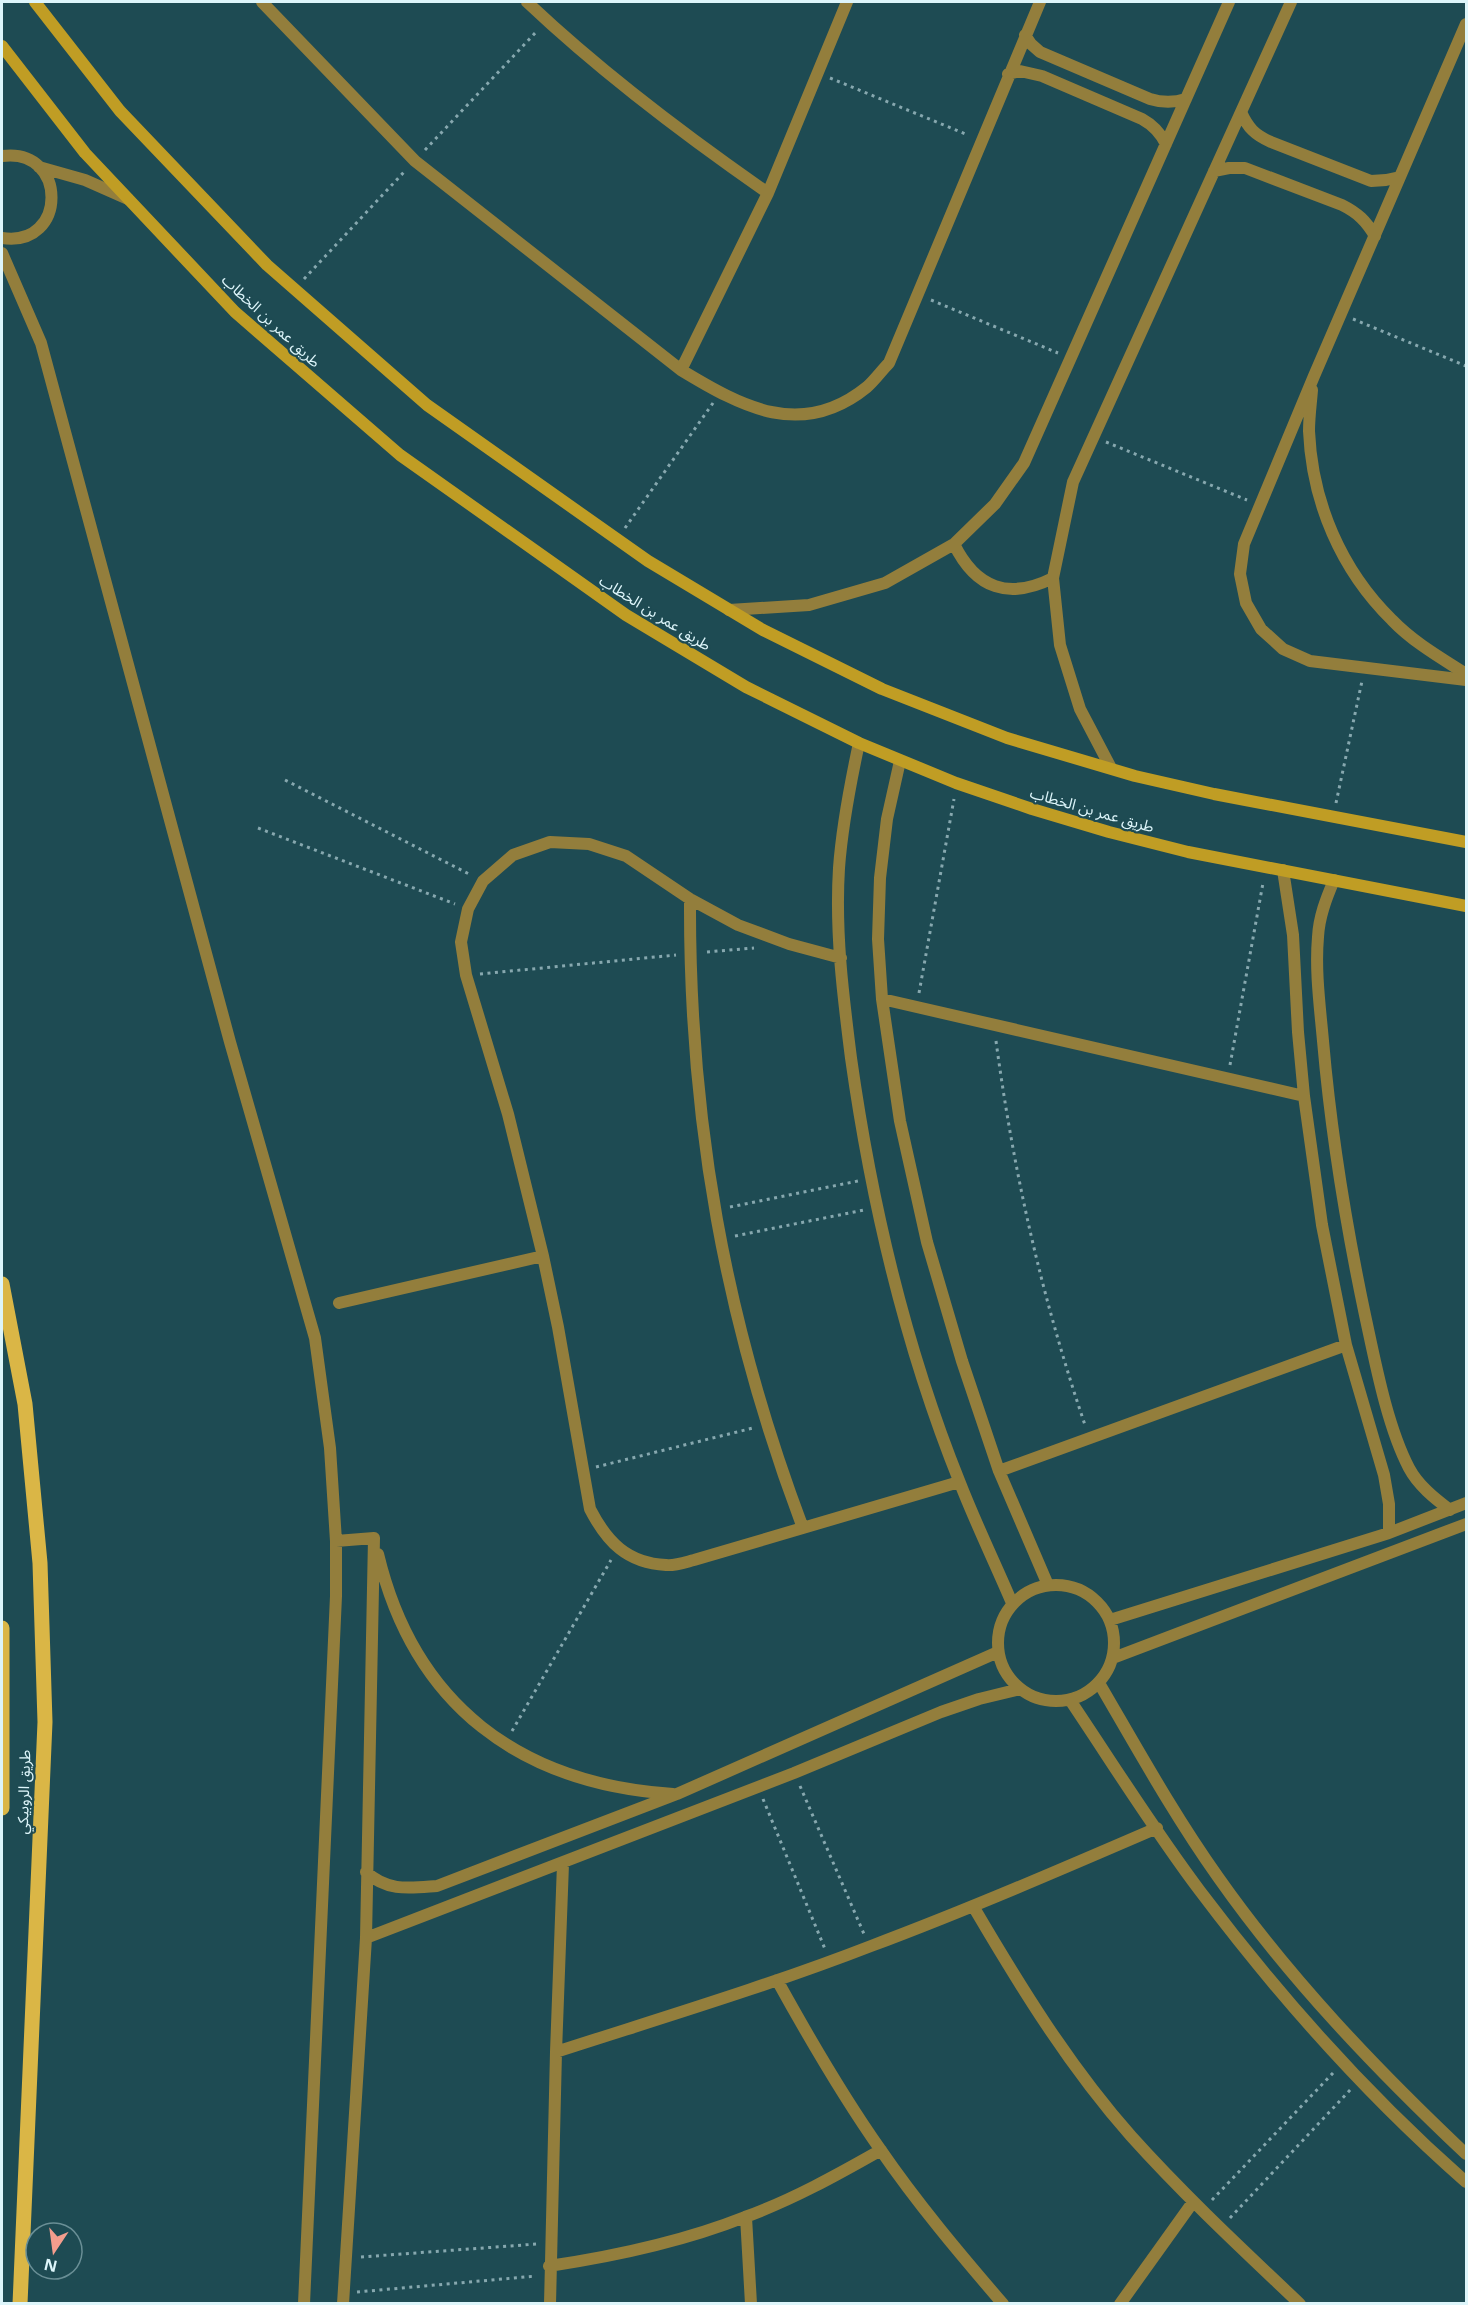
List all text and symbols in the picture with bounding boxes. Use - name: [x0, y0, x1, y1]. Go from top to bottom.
- street label: طريق عمر بن الخطاب: [213, 266, 329, 376]
- street label: طريق عمر بن الخطاب: [592, 566, 718, 660]
- street label: طريق عمر بن الخطاب: [1026, 777, 1158, 843]
- street label: طريق الروبيكي: [7, 1749, 41, 1835]
- north arrow: [24, 2221, 84, 2281]
- text: N: [41, 2247, 61, 2283]

